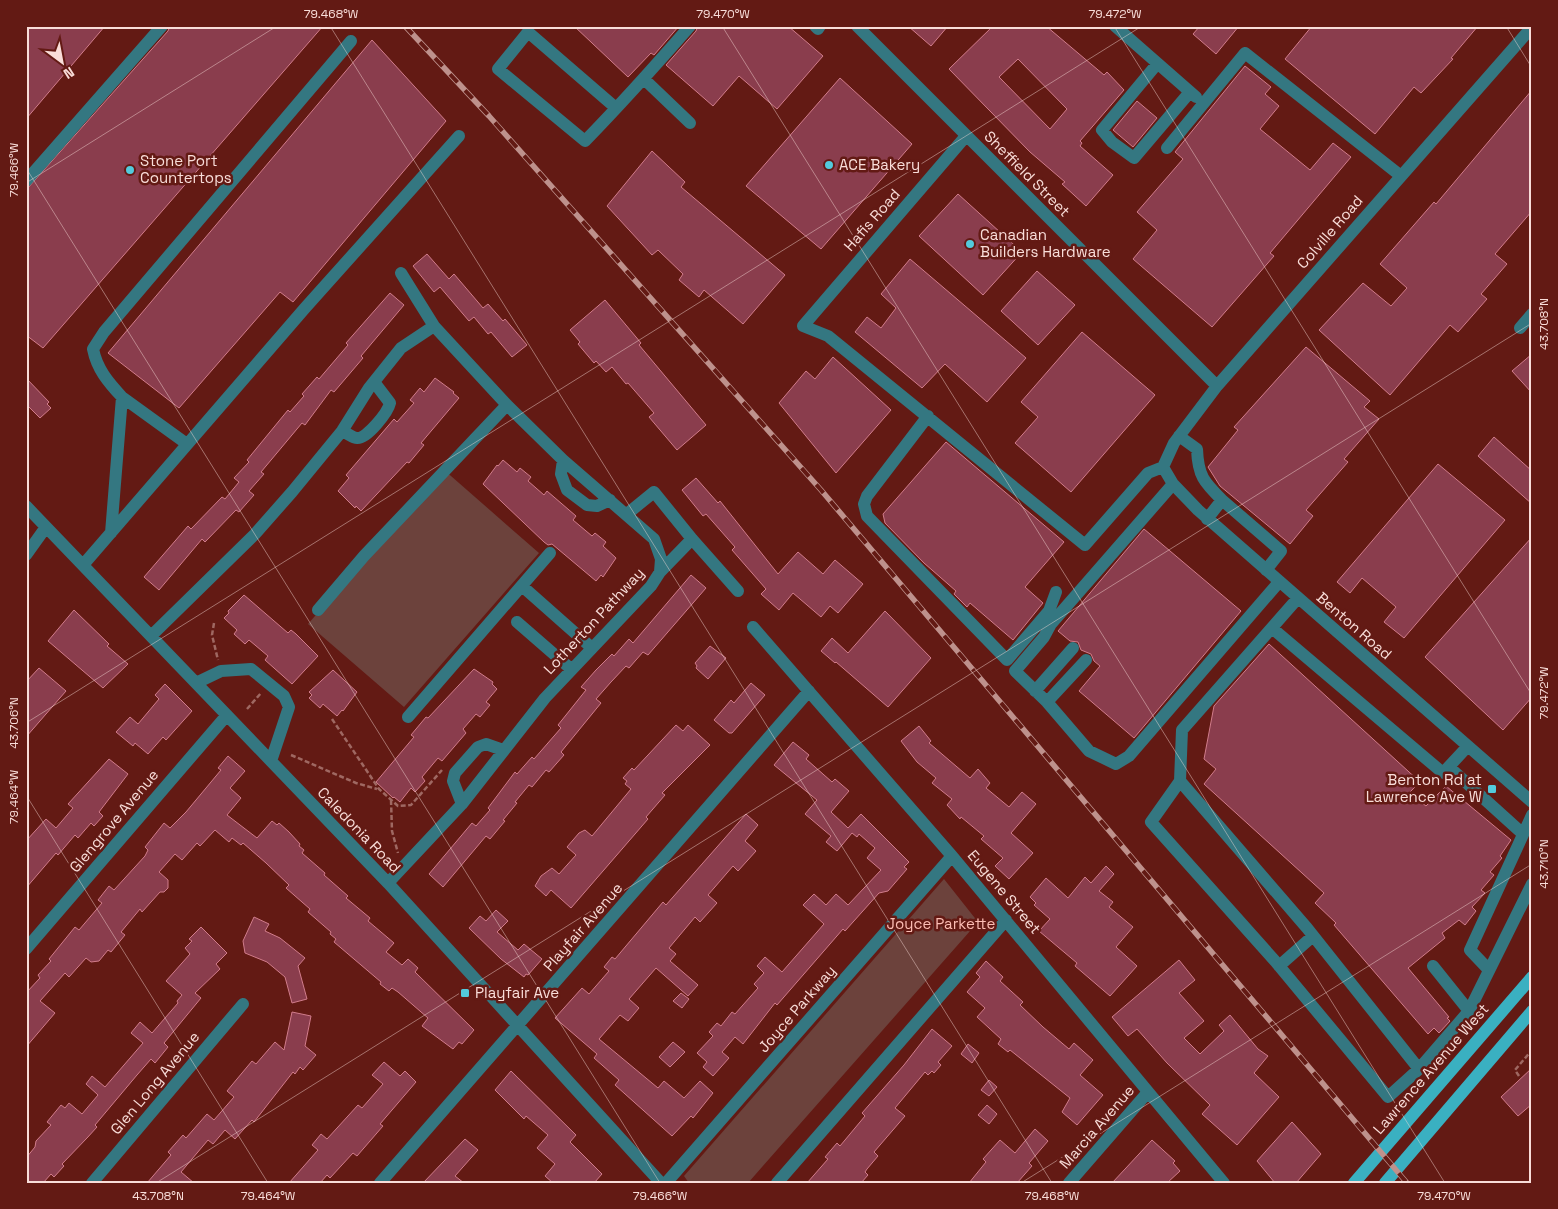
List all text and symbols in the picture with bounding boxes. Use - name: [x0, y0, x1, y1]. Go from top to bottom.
- text: 79.468°W: [304, 6, 359, 22]
- text: 79.470°W: [696, 6, 750, 22]
- text: 79.472°W: [1088, 6, 1142, 22]
- north arrow: [38, 38, 88, 88]
- text: N: [60, 63, 78, 83]
- street label: Sheffield Street: [980, 127, 1074, 221]
- text: 79.466°W: [6, 142, 22, 197]
- place label: Stone Port Countertops: [140, 151, 232, 187]
- place label: ACE Bakery: [839, 155, 920, 174]
- marker: ACE Bakery: [823, 159, 835, 171]
- marker: Stone Port Countertops: [124, 164, 136, 176]
- street label: Hafis Road: [839, 185, 904, 255]
- street label: Colville Road: [1293, 191, 1367, 272]
- place label: Canadian Builders Hardware: [980, 225, 1111, 261]
- marker: Canadian Builders Hardware: [964, 238, 976, 250]
- text: 43.708°N: [1536, 298, 1552, 350]
- street label: Lotherton Pathway: [539, 563, 648, 678]
- street label: Benton Road: [1313, 588, 1396, 663]
- text: 79.472°W: [1536, 666, 1552, 720]
- text: 43.706°N: [6, 697, 22, 749]
- street label: Glengrove Avenue: [65, 765, 162, 876]
- text: 79.464°W: [6, 769, 22, 824]
- place label: Benton Rd at Lawrence Ave W: [1366, 770, 1482, 806]
- street label: Caledonia Road: [314, 783, 405, 877]
- marker: Benton Rd at Lawrence Ave W: [1486, 783, 1498, 795]
- text: 43.710°N: [1536, 839, 1552, 889]
- street label: Eugene Street: [964, 846, 1045, 938]
- street label: Playfair Avenue: [539, 878, 626, 975]
- park label: Joyce Parkette: [887, 914, 996, 933]
- street label: Joyce Parkway: [754, 961, 840, 1056]
- place label: Playfair Ave: [475, 983, 559, 1002]
- marker: Playfair Ave: [459, 987, 471, 999]
- street label: Lawrence Avenue West: [1369, 999, 1493, 1138]
- street label: Glen Long Avenue: [106, 1027, 203, 1138]
- street label: Marcia Avenue: [1055, 1081, 1138, 1172]
- text: 43.708°N: [132, 1188, 184, 1204]
- text: 79.464°W: [241, 1188, 296, 1204]
- text: 79.466°W: [633, 1188, 688, 1204]
- text: 79.468°W: [1025, 1188, 1080, 1204]
- text: 79.470°W: [1417, 1188, 1471, 1204]

